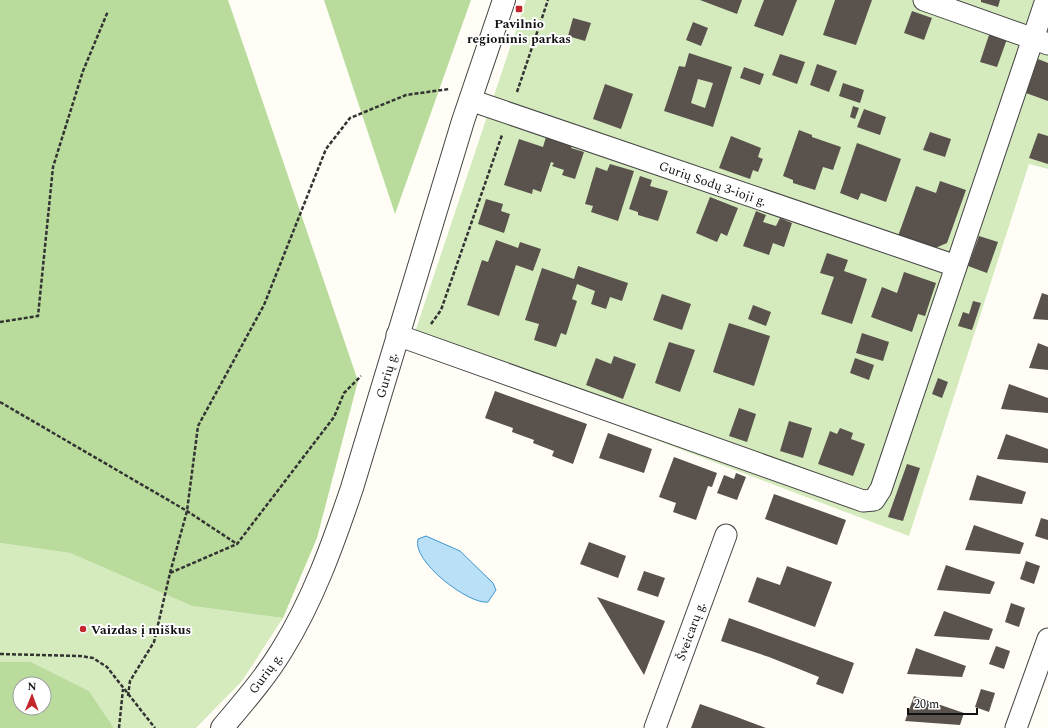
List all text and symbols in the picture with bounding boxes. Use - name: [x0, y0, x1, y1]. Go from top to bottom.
- marker: Pavilnio regioninis parkas: [514, 4, 524, 14]
- place label: Pavilnio regioninis parkas: [467, 14, 571, 49]
- street label: Gurių Sodų 3-ioji g.: [656, 156, 769, 212]
- street label: Gurių g.: [371, 350, 403, 401]
- street label: Šveicarų g.: [671, 599, 711, 664]
- place label: Vaizdas į miškus: [91, 620, 191, 640]
- marker: Vaizdas į miškus: [78, 624, 88, 634]
- street label: Gurių g.: [244, 649, 288, 698]
- north arrow: [12, 676, 52, 716]
- text: N: [28, 678, 37, 695]
- scale bar: [908, 690, 977, 716]
- text: 20 m: [914, 695, 939, 714]

